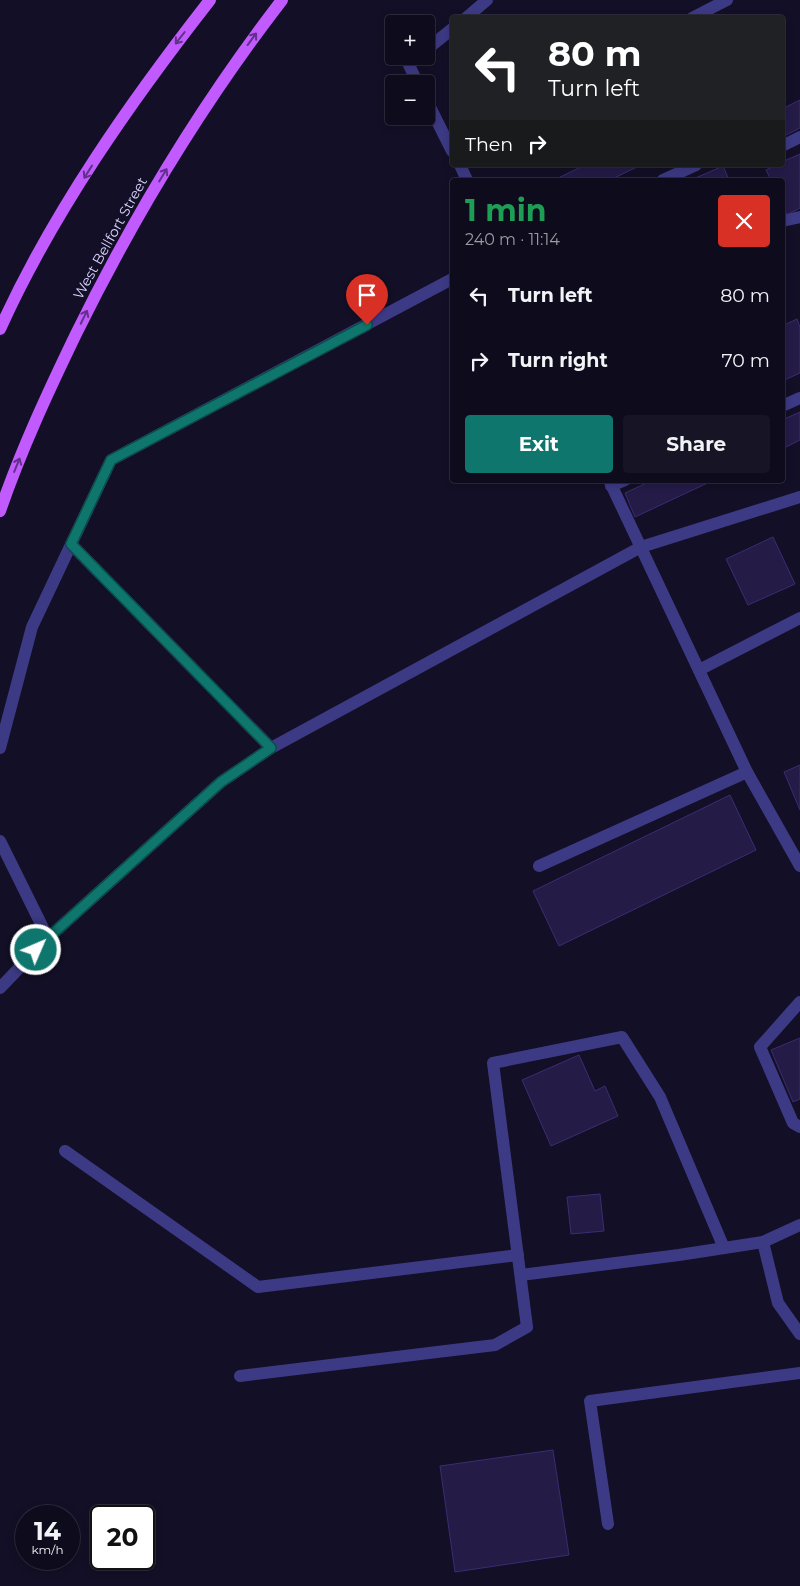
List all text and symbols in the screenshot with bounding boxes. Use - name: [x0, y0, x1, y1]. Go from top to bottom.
- map controls: [385, 15, 435, 125]
- button: +: [385, 15, 435, 65]
- one-way arrow: [174, 31, 185, 44]
- text: 80 m: [548, 32, 642, 75]
- one-way arrow: [247, 33, 258, 47]
- icon: left: [465, 35, 530, 100]
- button: −: [385, 75, 435, 125]
- text: Turn left: [548, 75, 640, 102]
- icon: right: [523, 130, 551, 158]
- text: Then: [465, 133, 513, 156]
- one-way arrow: [82, 165, 93, 179]
- one-way arrow: [158, 168, 168, 182]
- street label: West Bellfort Street: [69, 174, 151, 302]
- text: 1 min: [465, 192, 546, 229]
- button: close: [718, 195, 770, 247]
- text: 240 m · 11:14: [465, 230, 560, 249]
- pin: [346, 274, 388, 325]
- icon: arrive: [353, 281, 381, 309]
- icon: left: [465, 282, 493, 310]
- text: Turn left: [508, 284, 593, 307]
- text: 80 m: [720, 284, 770, 307]
- one-way arrow: [80, 310, 90, 325]
- icon: right: [465, 347, 493, 375]
- text: Turn right: [508, 349, 608, 372]
- text: 70 m: [721, 349, 770, 372]
- button: Exit: [465, 415, 613, 473]
- button: Share: [623, 415, 770, 473]
- one-way arrow: [13, 458, 23, 473]
- position arrow: [9, 923, 61, 975]
- speed limit sign: 20: [90, 1505, 155, 1570]
- text: 14: [34, 1516, 61, 1546]
- text: km/h: [31, 1542, 64, 1557]

